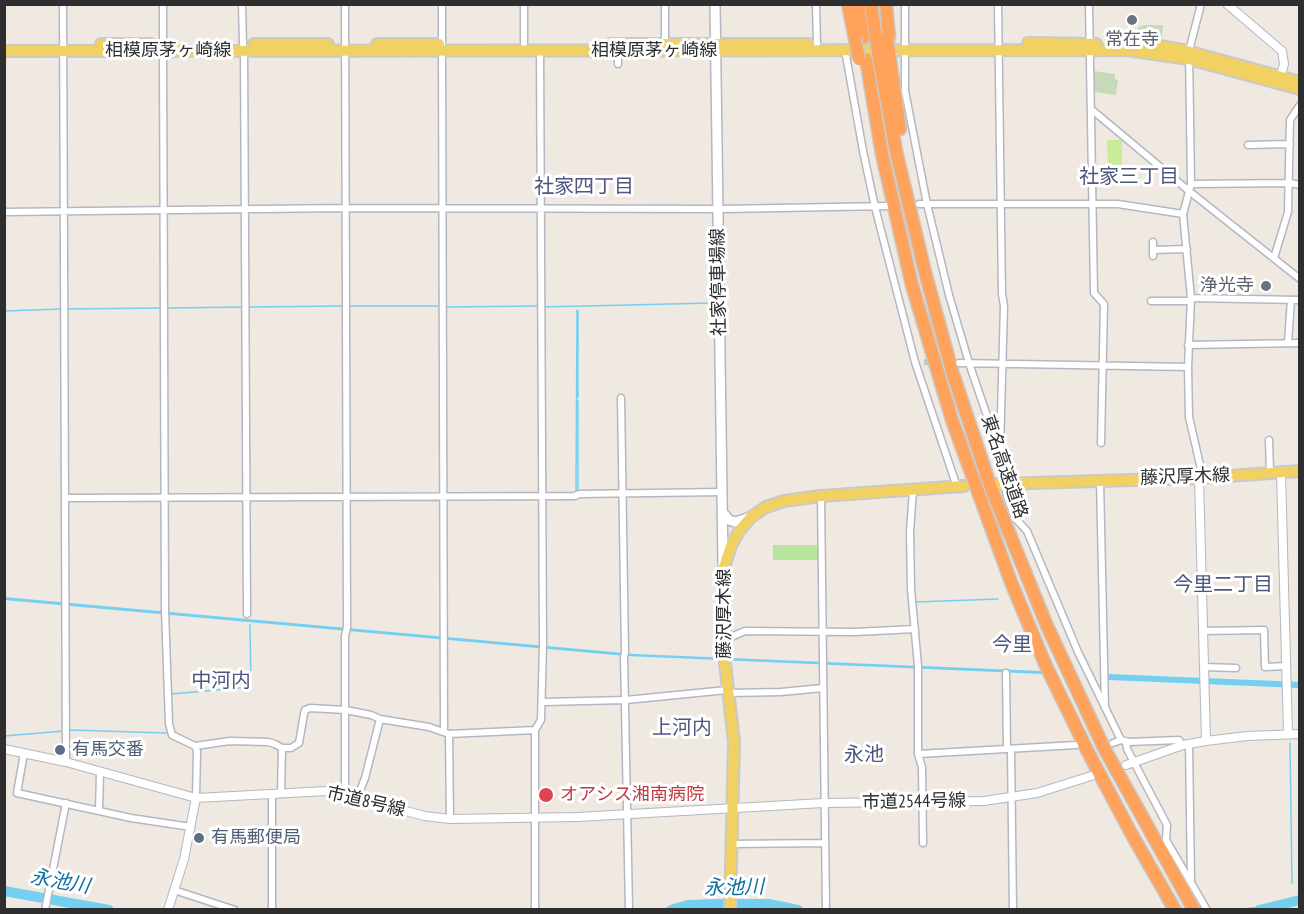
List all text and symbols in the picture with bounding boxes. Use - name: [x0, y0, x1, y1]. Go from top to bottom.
- marker: 常在寺: [1125, 13, 1139, 27]
- place label: 常在寺: [1105, 29, 1159, 51]
- street label: 相模原茅ヶ崎線: [105, 40, 231, 62]
- street label: 相模原茅ヶ崎線: [591, 40, 717, 62]
- district label: 社家三丁目: [1079, 165, 1179, 189]
- district label: 社家四丁目: [534, 175, 634, 199]
- street label: 社家停車場線: [707, 228, 731, 336]
- place label: 浄光寺: [1200, 275, 1254, 297]
- marker: 浄光寺: [1259, 279, 1273, 293]
- street label: 東名高速道路: [976, 412, 1032, 522]
- street label: 藤沢厚木線: [1140, 465, 1230, 489]
- street label: 藤沢厚木線: [714, 569, 736, 659]
- district label: 今里二丁目: [1173, 573, 1273, 597]
- district label: 今里: [992, 633, 1032, 657]
- district label: 中河内: [191, 669, 251, 693]
- district label: 上河内: [652, 716, 712, 740]
- place label: 有馬交番: [72, 739, 144, 761]
- marker: 有馬交番: [53, 743, 67, 757]
- district label: 永池: [844, 743, 884, 767]
- street label: 市道8号線: [325, 782, 407, 822]
- place label: オアシス湘南病院: [560, 784, 704, 806]
- marker: オアシス湘南病院: [537, 786, 555, 804]
- street label: 市道2544号線: [862, 790, 966, 814]
- place label: 有馬郵便局: [211, 827, 301, 849]
- marker: 有馬郵便局: [192, 831, 206, 845]
- water label: 永池川: [28, 865, 92, 899]
- water label: 永池川: [704, 875, 764, 901]

